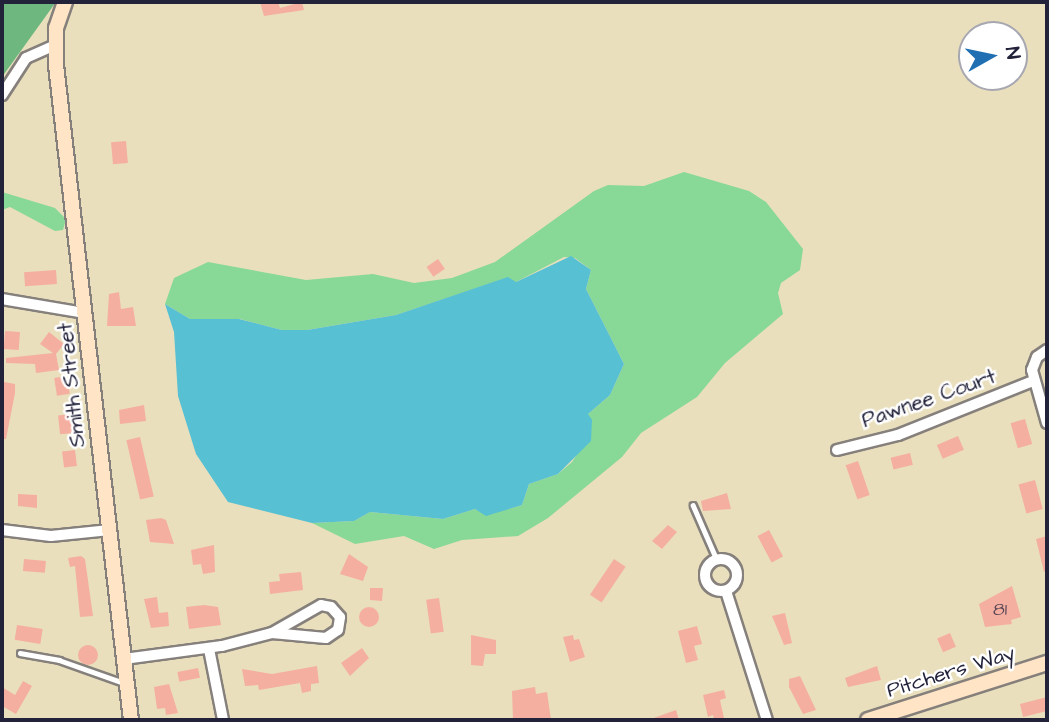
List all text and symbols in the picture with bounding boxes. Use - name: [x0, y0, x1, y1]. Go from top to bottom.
- north arrow: [958, 21, 1028, 91]
- text: N: [998, 45, 1027, 61]
- street label: Smith Street: [53, 321, 91, 449]
- street label: Pawnee Court: [859, 364, 999, 434]
- house number: 81: [993, 599, 1007, 621]
- street label: Pitchers Way: [884, 641, 1018, 703]

